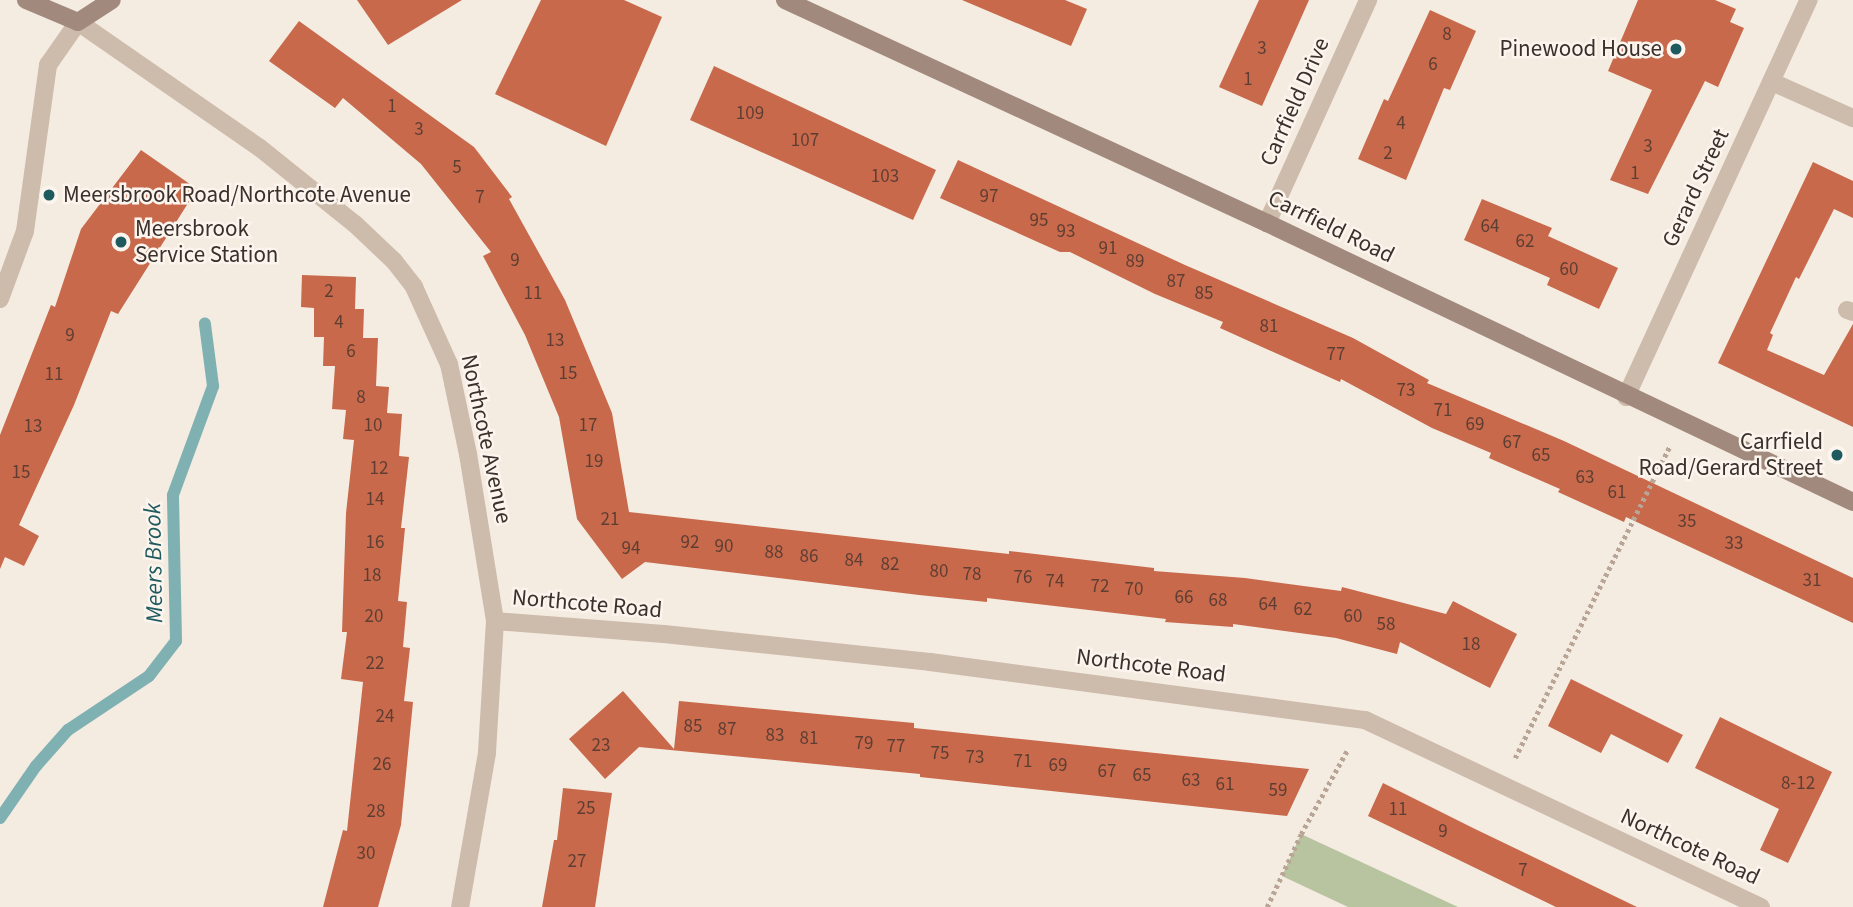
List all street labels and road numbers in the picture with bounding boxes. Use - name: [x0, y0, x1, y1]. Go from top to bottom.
- street label: Carrfield Drive: [1254, 34, 1336, 170]
- street label: Gerard Street: [1657, 124, 1735, 252]
- street label: Carrfield Road: [1263, 185, 1399, 269]
- street label: Northcote Avenue: [455, 352, 517, 526]
- street label: Northcote Road: [511, 584, 663, 624]
- street label: Northcote Road: [1075, 643, 1227, 689]
- street label: Northcote Road: [1616, 803, 1764, 891]

